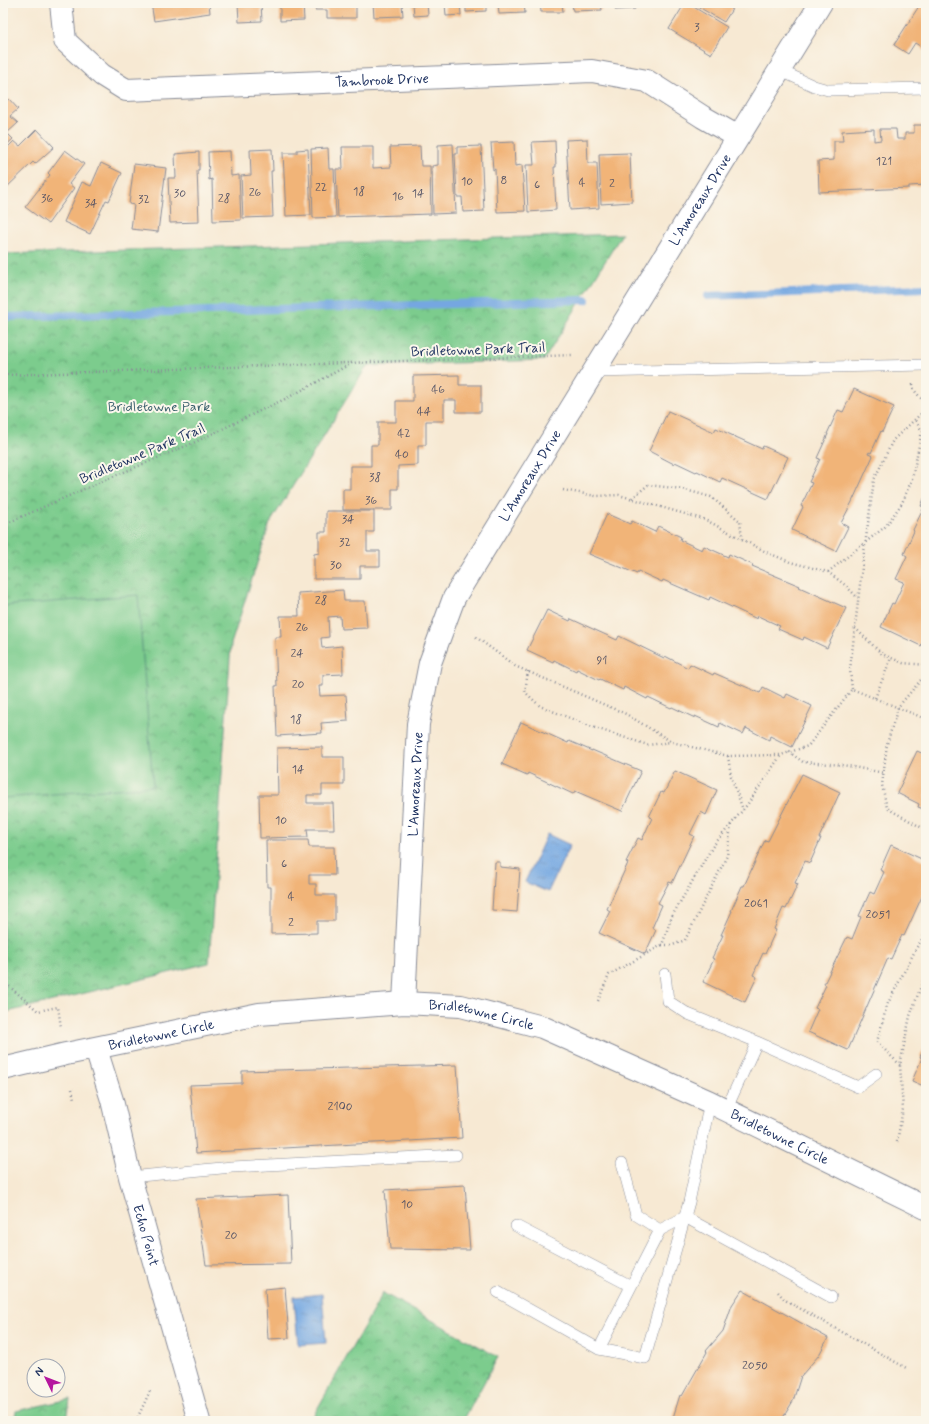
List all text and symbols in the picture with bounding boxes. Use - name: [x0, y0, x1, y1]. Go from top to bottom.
- house number: 3: [694, 20, 700, 36]
- street label: Tambrook Drive: [335, 70, 429, 91]
- street label: L'Amoreaux Drive: [665, 151, 736, 249]
- house number: 121: [876, 154, 892, 170]
- house number: 8: [501, 173, 507, 189]
- house number: 10: [461, 174, 473, 190]
- house number: 4: [579, 175, 586, 191]
- house number: 2: [609, 176, 615, 192]
- house number: 6: [534, 177, 540, 193]
- house number: 22: [315, 180, 327, 196]
- house number: 18: [353, 184, 365, 200]
- house number: 26: [249, 185, 262, 201]
- house number: 30: [174, 186, 186, 202]
- house number: 14: [412, 186, 424, 202]
- house number: 16: [392, 189, 404, 205]
- house number: 36: [41, 191, 53, 207]
- house number: 28: [218, 191, 230, 207]
- house number: 32: [138, 192, 150, 208]
- house number: 34: [85, 196, 97, 212]
- street label: Bridletowne Park Trail: [411, 339, 546, 361]
- house number: 46: [431, 382, 445, 398]
- park label: Bridletowne Park: [108, 398, 210, 416]
- house number: 44: [417, 404, 431, 420]
- street label: Bridletowne Park Trail: [77, 419, 208, 488]
- house number: 42: [397, 426, 411, 442]
- street label: L'Amoreaux Drive: [495, 426, 566, 525]
- house number: 40: [395, 447, 409, 463]
- house number: 38: [369, 470, 381, 486]
- house number: 36: [365, 493, 377, 509]
- house number: 34: [342, 512, 354, 528]
- house number: 32: [339, 535, 351, 551]
- house number: 30: [330, 558, 342, 574]
- house number: 28: [315, 593, 327, 609]
- house number: 26: [296, 620, 309, 636]
- house number: 24: [290, 646, 304, 662]
- house number: 91: [596, 653, 608, 669]
- house number: 20: [292, 677, 305, 693]
- house number: 18: [290, 712, 302, 728]
- street label: L'Amoreaux Drive: [404, 732, 428, 837]
- house number: 14: [292, 762, 304, 778]
- house number: 10: [275, 813, 287, 829]
- house number: 6: [281, 856, 287, 872]
- house number: 4: [288, 889, 295, 905]
- house number: 2061: [744, 896, 768, 912]
- house number: 2051: [866, 907, 890, 923]
- house number: 2: [288, 915, 294, 931]
- street label: Bridletowne Circle: [428, 996, 537, 1035]
- street label: Bridletowne Circle: [107, 1015, 216, 1055]
- house number: 2100: [328, 1099, 353, 1115]
- street label: Bridletowne Circle: [727, 1105, 832, 1169]
- house number: 10: [401, 1197, 413, 1213]
- street label: Echo Point: [128, 1203, 163, 1269]
- house number: 20: [225, 1228, 238, 1244]
- north arrow: [26, 1358, 66, 1398]
- house number: 2050: [742, 1358, 768, 1374]
- text: N: [32, 1364, 47, 1379]

